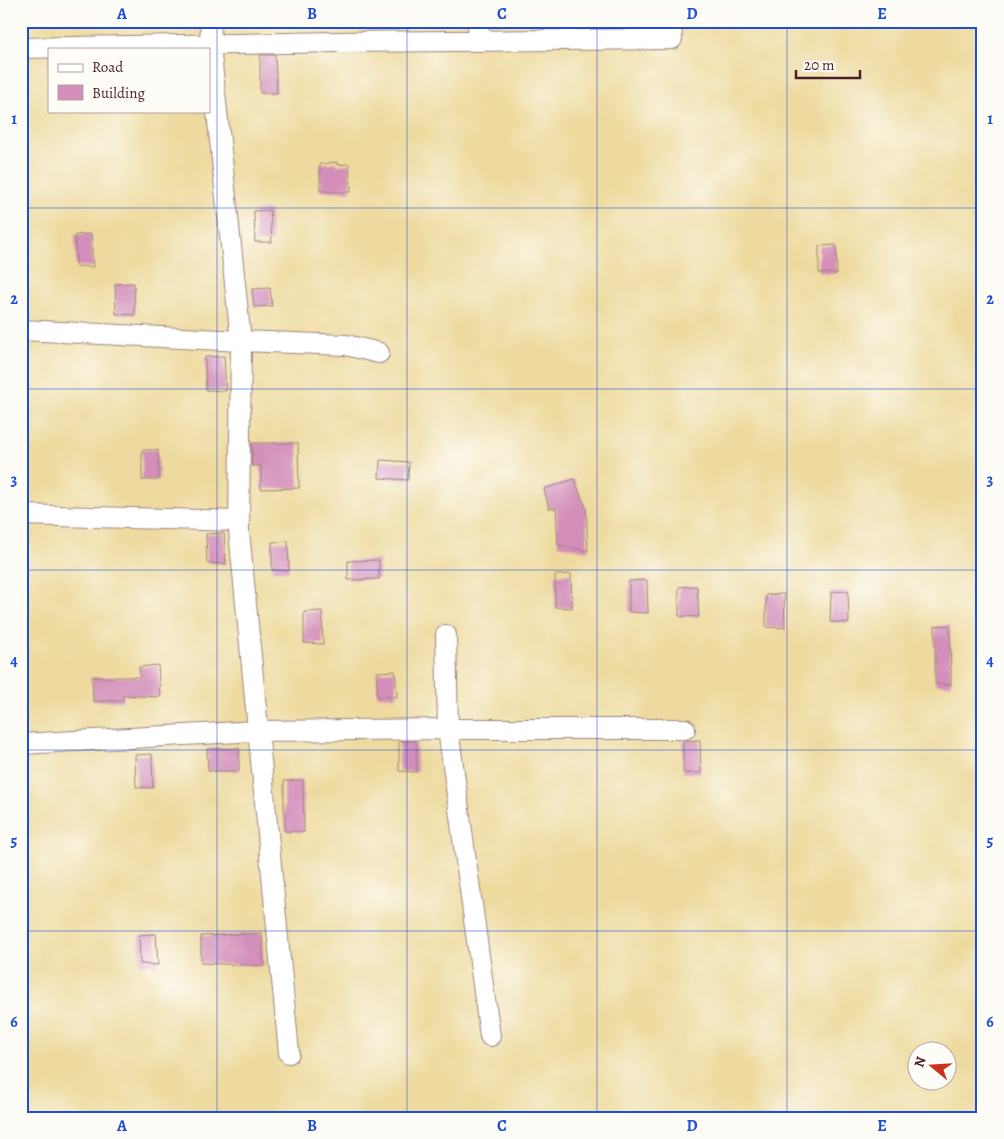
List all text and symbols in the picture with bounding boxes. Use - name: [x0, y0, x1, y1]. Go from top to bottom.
- text: A: [116, 3, 128, 25]
- text: B: [307, 3, 317, 25]
- text: C: [497, 3, 507, 25]
- text: D: [686, 3, 698, 25]
- text: E: [877, 3, 887, 25]
- legend: [48, 48, 210, 112]
- scale bar: [796, 48, 860, 80]
- text: 20 m: [804, 55, 835, 75]
- text: Road: [92, 57, 124, 77]
- text: Building: [92, 83, 145, 103]
- text: 1: [11, 108, 17, 130]
- text: 1: [987, 108, 993, 130]
- text: 2: [10, 288, 18, 310]
- text: 2: [986, 288, 994, 310]
- text: 3: [11, 469, 18, 491]
- text: 3: [987, 469, 994, 491]
- text: 4: [10, 650, 18, 672]
- text: 4: [986, 650, 994, 672]
- text: 5: [11, 830, 18, 852]
- text: 5: [987, 830, 994, 852]
- text: 6: [10, 1011, 18, 1033]
- text: 6: [986, 1011, 994, 1033]
- north arrow: [906, 1042, 956, 1092]
- text: N: [910, 1054, 931, 1070]
- text: A: [116, 1115, 128, 1137]
- text: B: [307, 1115, 317, 1137]
- text: C: [497, 1115, 507, 1137]
- text: D: [686, 1115, 698, 1137]
- text: E: [877, 1115, 887, 1137]

